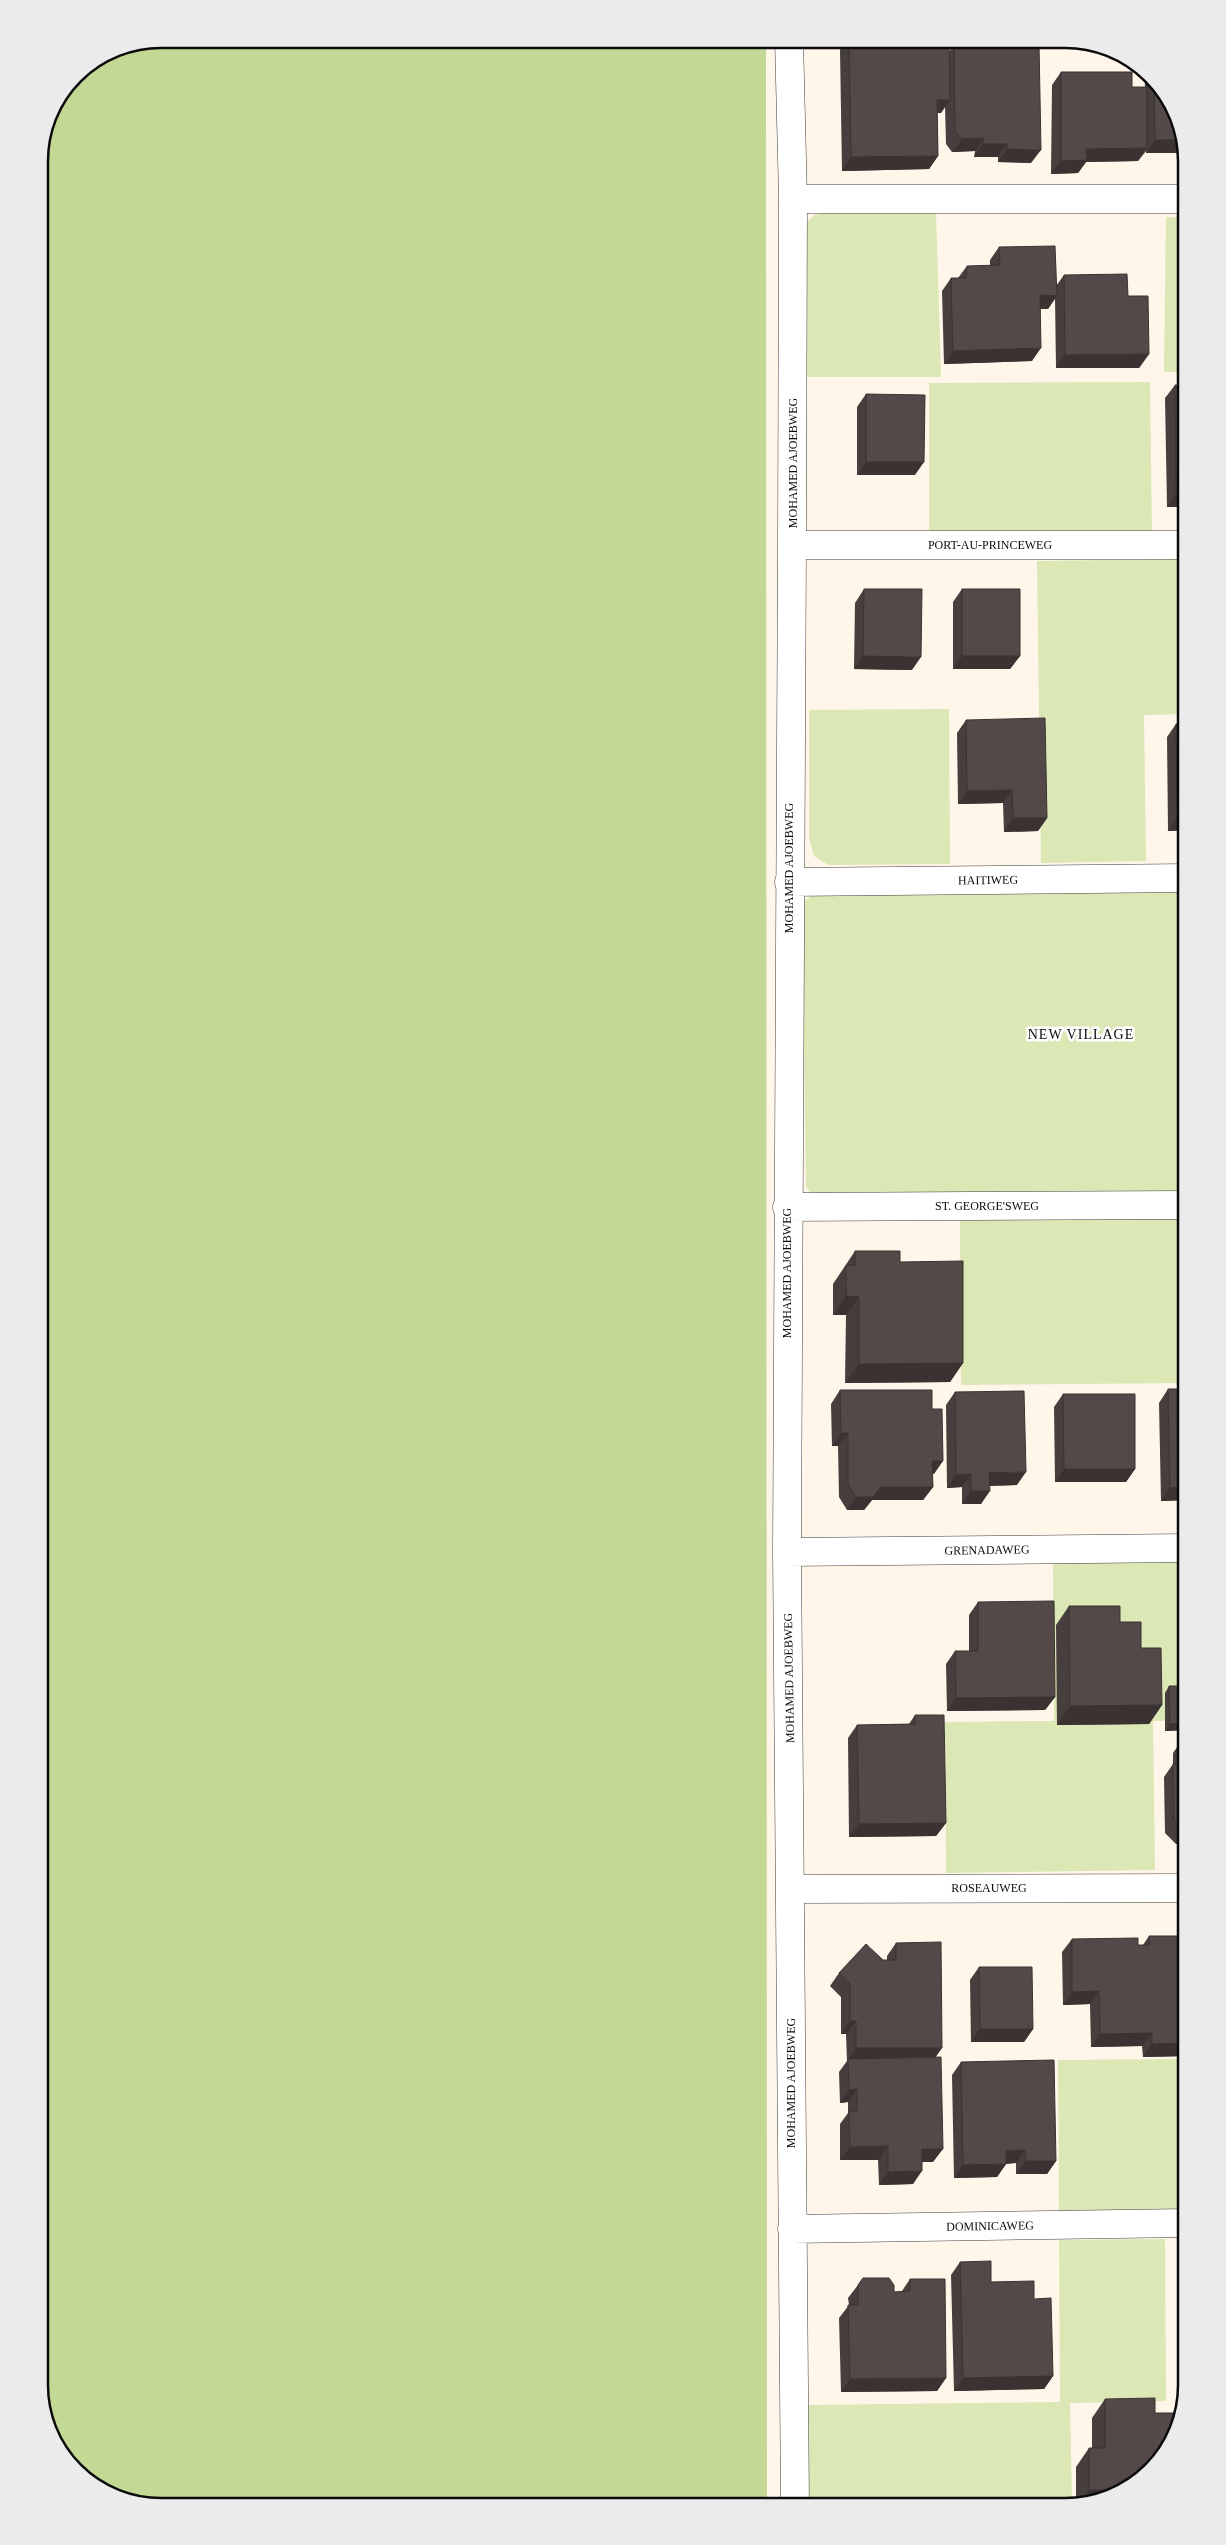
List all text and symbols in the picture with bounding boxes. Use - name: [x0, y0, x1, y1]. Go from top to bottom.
- street label: MOHAMED AJOEBWEG: [786, 398, 800, 528]
- street label: PORT-AU-PRINCEWEG: [928, 538, 1052, 552]
- street label: MOHAMED AJOEBWEG: [782, 803, 796, 933]
- street label: HAITIWEG: [958, 872, 1018, 888]
- district label: NEW VILLAGE: [1028, 1027, 1134, 1042]
- street label: ST. GEORGE'SWEG: [935, 1199, 1039, 1213]
- street label: MOHAMED AJOEBWEG: [780, 1208, 794, 1338]
- street label: GRENADAWEG: [944, 1542, 1030, 1558]
- street label: MOHAMED AJOEBWEG: [781, 1612, 797, 1743]
- street label: ROSEAUWEG: [951, 1881, 1027, 1895]
- street label: MOHAMED AJOEBWEG: [784, 2018, 798, 2148]
- street label: DOMINICAWEG: [946, 2218, 1034, 2234]

